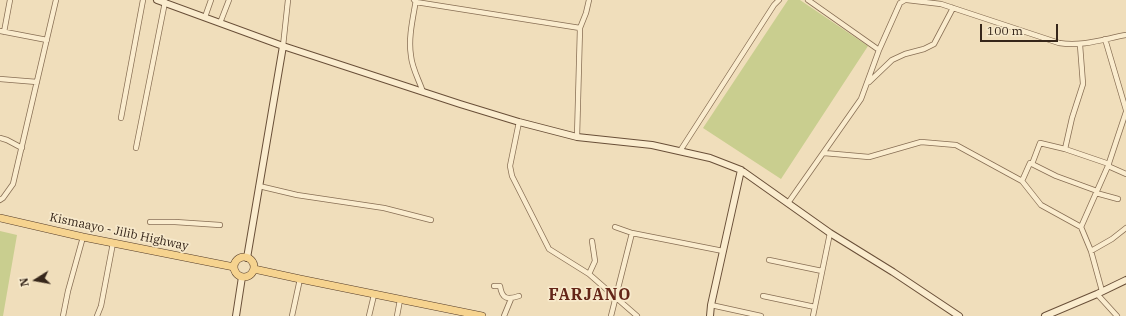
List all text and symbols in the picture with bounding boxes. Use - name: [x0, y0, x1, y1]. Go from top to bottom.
- scale bar: [982, 16, 1060, 42]
- text: 100 m: [987, 23, 1023, 38]
- street label: Kismaayo - Jilib Highway: [48, 210, 190, 254]
- north arrow: [16, 260, 56, 300]
- text: N: [17, 277, 32, 288]
- district label: FARJANO: [548, 285, 632, 305]

